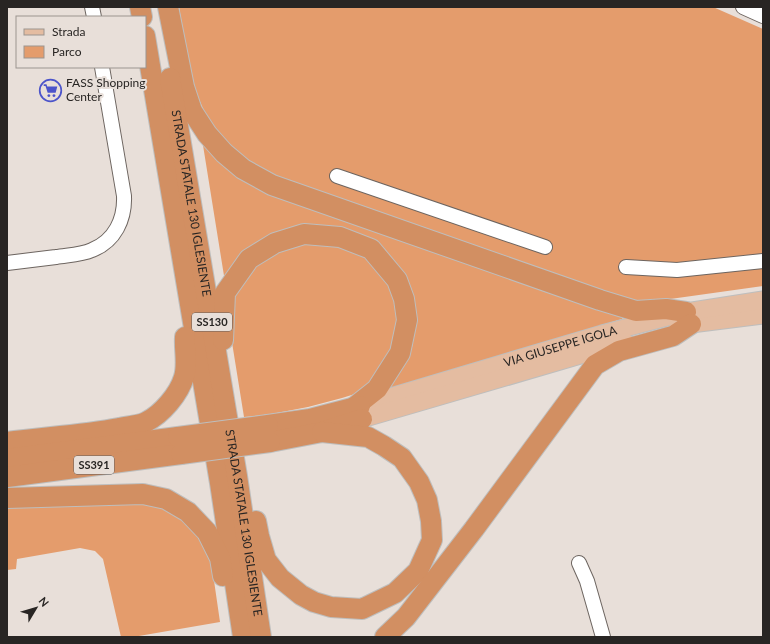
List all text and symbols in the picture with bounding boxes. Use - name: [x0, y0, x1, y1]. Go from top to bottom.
- legend: [16, 16, 146, 68]
- text: Strada: [52, 24, 85, 39]
- text: Parco: [52, 44, 82, 59]
- place label: FASS Shopping Center: [66, 75, 145, 104]
- supermarket icon: FASS Shopping Center: [38, 77, 64, 103]
- street label: STRADA STATALE 130 IGLESIENTE: [169, 109, 215, 298]
- road number: SS130: [192, 313, 232, 331]
- street label: VIA GIUSEPPE IGOLA: [502, 322, 619, 370]
- street label: STRADA STATALE 130 IGLESIENTE: [222, 428, 266, 617]
- road number: SS391: [74, 456, 114, 474]
- north arrow: [16, 588, 56, 628]
- text: N: [37, 594, 52, 609]

